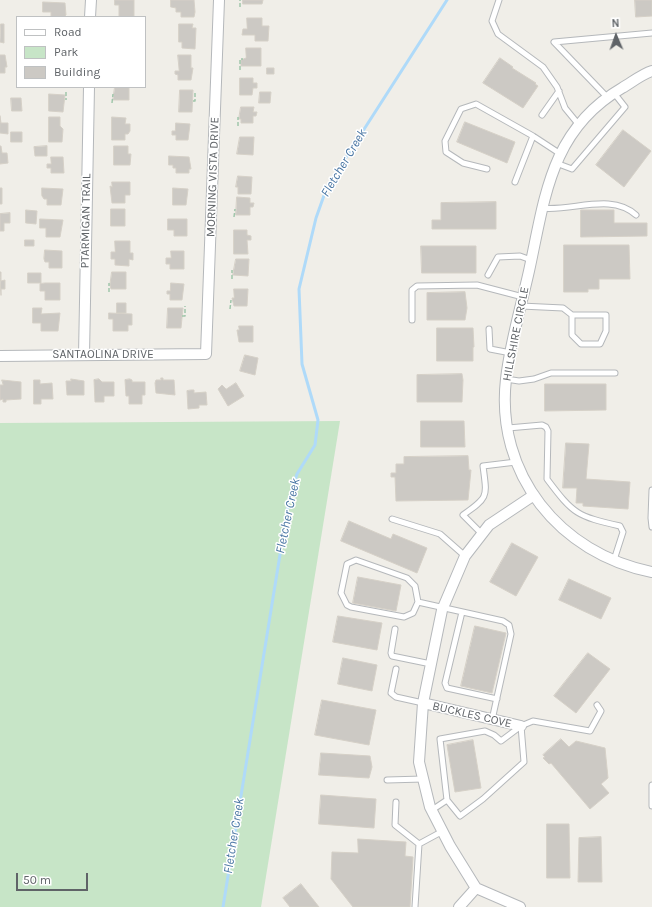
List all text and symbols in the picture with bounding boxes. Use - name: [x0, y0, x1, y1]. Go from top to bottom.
- legend: [16, 16, 146, 88]
- north arrow: [596, 16, 636, 56]
- text: N: [611, 17, 620, 30]
- text: Road: [54, 25, 82, 39]
- text: Park: [54, 45, 78, 59]
- text: Building: [54, 65, 100, 79]
- street label: MORNING VISTA DRIVE: [204, 117, 222, 237]
- water label: Fletcher Creek: [318, 126, 370, 200]
- street label: PTARMIGAN TRAIL: [78, 173, 94, 269]
- street label: HILLSHIRE CIRCLE: [500, 286, 532, 382]
- street label: SANTAOLINA DRIVE: [52, 348, 154, 362]
- water label: Fletcher Creek: [272, 477, 304, 555]
- street label: BUCKLES COVE: [431, 699, 513, 731]
- water label: Fletcher Creek: [220, 797, 248, 875]
- scale bar: [18, 865, 90, 891]
- text: 50 m: [23, 873, 51, 887]

